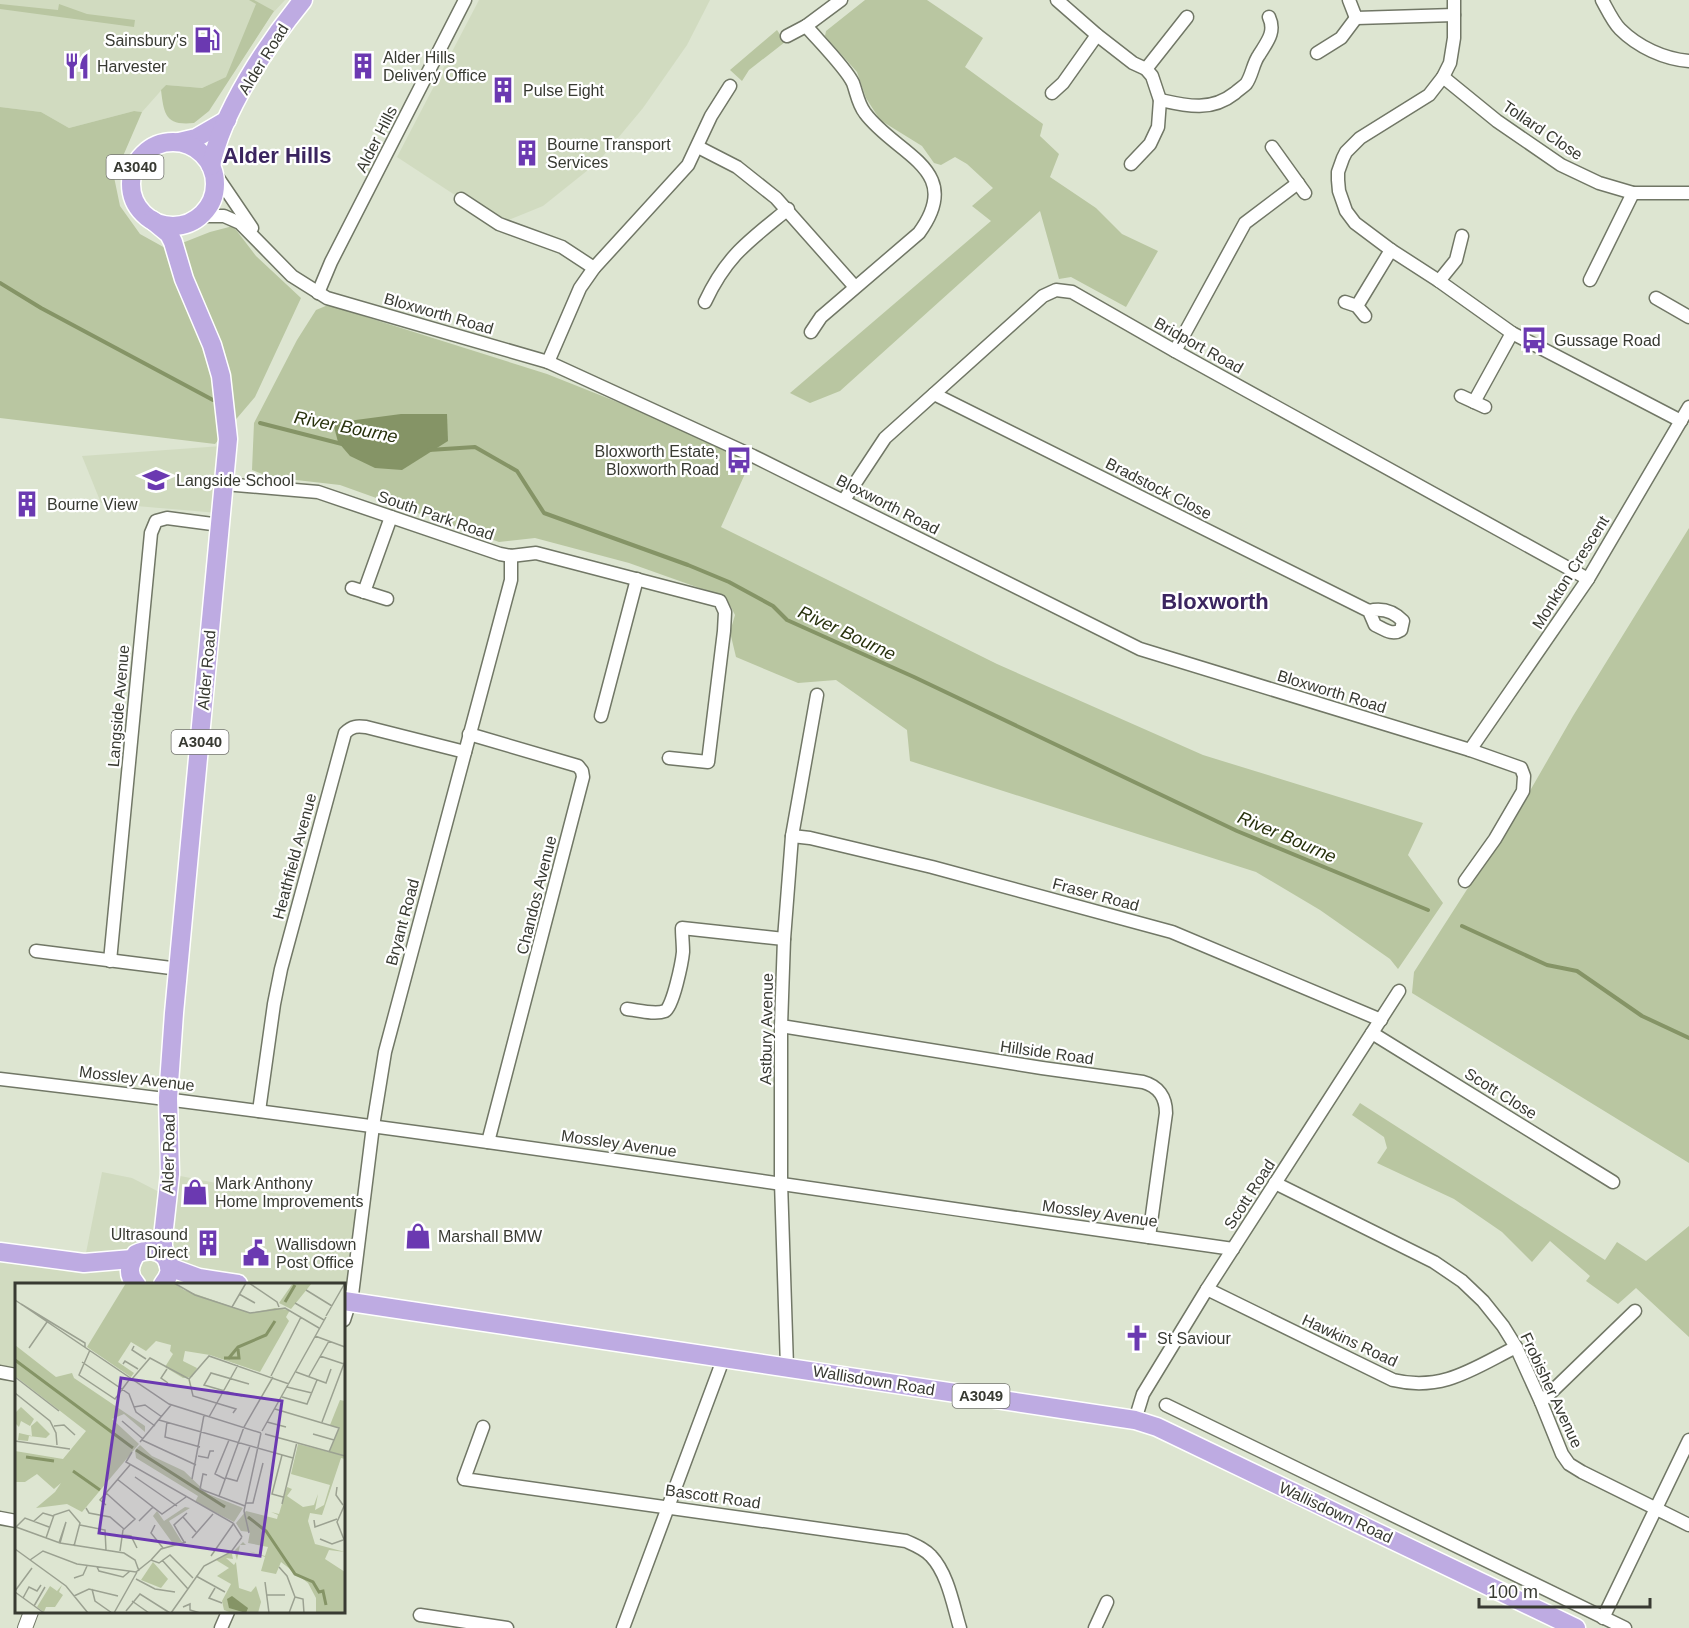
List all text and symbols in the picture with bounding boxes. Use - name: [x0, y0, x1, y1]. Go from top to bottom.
- street label: Alder Road: [235, 21, 292, 98]
- fuel station icon: Sainsbury's: [192, 25, 222, 55]
- place label: Sainsbury's: [105, 32, 187, 49]
- place label: Alder Hills Delivery Office: [383, 49, 487, 84]
- restaurant icon: Harvester: [62, 51, 92, 81]
- building icon: Alder Hills Delivery Office: [348, 51, 378, 81]
- place label: Harvester: [97, 58, 167, 75]
- building icon: Pulse Eight: [488, 75, 518, 105]
- place label: Pulse Eight: [523, 82, 604, 99]
- street label: Tollard Close: [1500, 98, 1586, 163]
- street label: Alder Hills: [353, 103, 400, 175]
- place label: Bourne Transport Services: [547, 136, 671, 171]
- building icon: Bourne Transport Services: [512, 138, 542, 168]
- district label: Alder Hills: [223, 143, 331, 168]
- road number: A3040: [106, 155, 164, 179]
- street label: Bloxworth Road: [382, 290, 495, 337]
- street label: Bridport Road: [1151, 314, 1246, 377]
- bus stop icon: Gussage Road: [1519, 325, 1549, 355]
- place label: Gussage Road: [1554, 332, 1661, 349]
- water label: River Bourne: [293, 407, 399, 447]
- place label: Bloxworth Estate, Bloxworth Road: [595, 443, 719, 478]
- bus stop icon: Bloxworth Estate, Bloxworth Road: [724, 445, 754, 475]
- street label: Bradstock Close: [1103, 454, 1215, 523]
- school or university icon: Langside School: [141, 465, 171, 495]
- street label: Bloxworth Road: [834, 471, 942, 538]
- place label: Langside School: [176, 472, 294, 489]
- street label: South Park Road: [375, 488, 496, 543]
- building icon: Bourne View: [12, 489, 42, 519]
- place label: Bourne View: [47, 496, 138, 513]
- street label: Monkton Crescent: [1529, 512, 1612, 632]
- district label: Bloxworth: [1161, 589, 1269, 614]
- water label: River Bourne: [795, 602, 899, 664]
- street label: Alder Road: [195, 629, 218, 711]
- street label: Langside Avenue: [105, 644, 132, 768]
- street label: Bloxworth Road: [1275, 667, 1388, 716]
- road number: A3040: [172, 730, 228, 754]
- street label: Heathfield Avenue: [270, 791, 319, 921]
- water label: River Bourne: [1235, 807, 1339, 867]
- street label: Chandos Avenue: [514, 834, 559, 956]
- street label: Fraser Road: [1051, 875, 1141, 914]
- street label: Bryant Road: [383, 877, 422, 967]
- street label: Astbury Avenue: [757, 973, 776, 1085]
- street label: Hillside Road: [999, 1038, 1095, 1067]
- street label: Mossley Avenue: [78, 1063, 196, 1094]
- street label: Scott Close: [1462, 1065, 1540, 1122]
- street label: Alder Road: [159, 1114, 178, 1194]
- street label: Mossley Avenue: [560, 1127, 678, 1160]
- street label: Scott Road: [1221, 1156, 1278, 1232]
- place label: Mark Anthony Home Improvements: [215, 1175, 364, 1210]
- shop icon: Mark Anthony Home Improvements: [180, 1177, 210, 1207]
- street label: Mossley Avenue: [1041, 1197, 1159, 1230]
- shop icon: Marshall BMW: [403, 1221, 433, 1251]
- place label: Ultrasound Direct: [111, 1226, 189, 1261]
- building icon: Ultrasound Direct: [193, 1228, 223, 1258]
- place label: Marshall BMW: [438, 1228, 543, 1245]
- place label: Wallisdown Post Office: [276, 1236, 356, 1271]
- public building icon: Wallisdown Post Office: [241, 1238, 271, 1268]
- inset map: [15, 1283, 345, 1613]
- street label: Hawkins Road: [1299, 1311, 1400, 1370]
- church icon: St Saviour: [1122, 1323, 1152, 1353]
- place label: St Saviour: [1157, 1330, 1231, 1347]
- street label: Frobisher Avenue: [1517, 1330, 1586, 1451]
- street label: Wallisdown Road: [812, 1362, 936, 1399]
- road number: A3049: [952, 1384, 1010, 1408]
- street label: Wallisdown Road: [1276, 1479, 1395, 1546]
- street label: Bascott Road: [664, 1481, 762, 1512]
- scale bar: [1479, 1571, 1650, 1609]
- text: 100 m: [1488, 1582, 1538, 1602]

